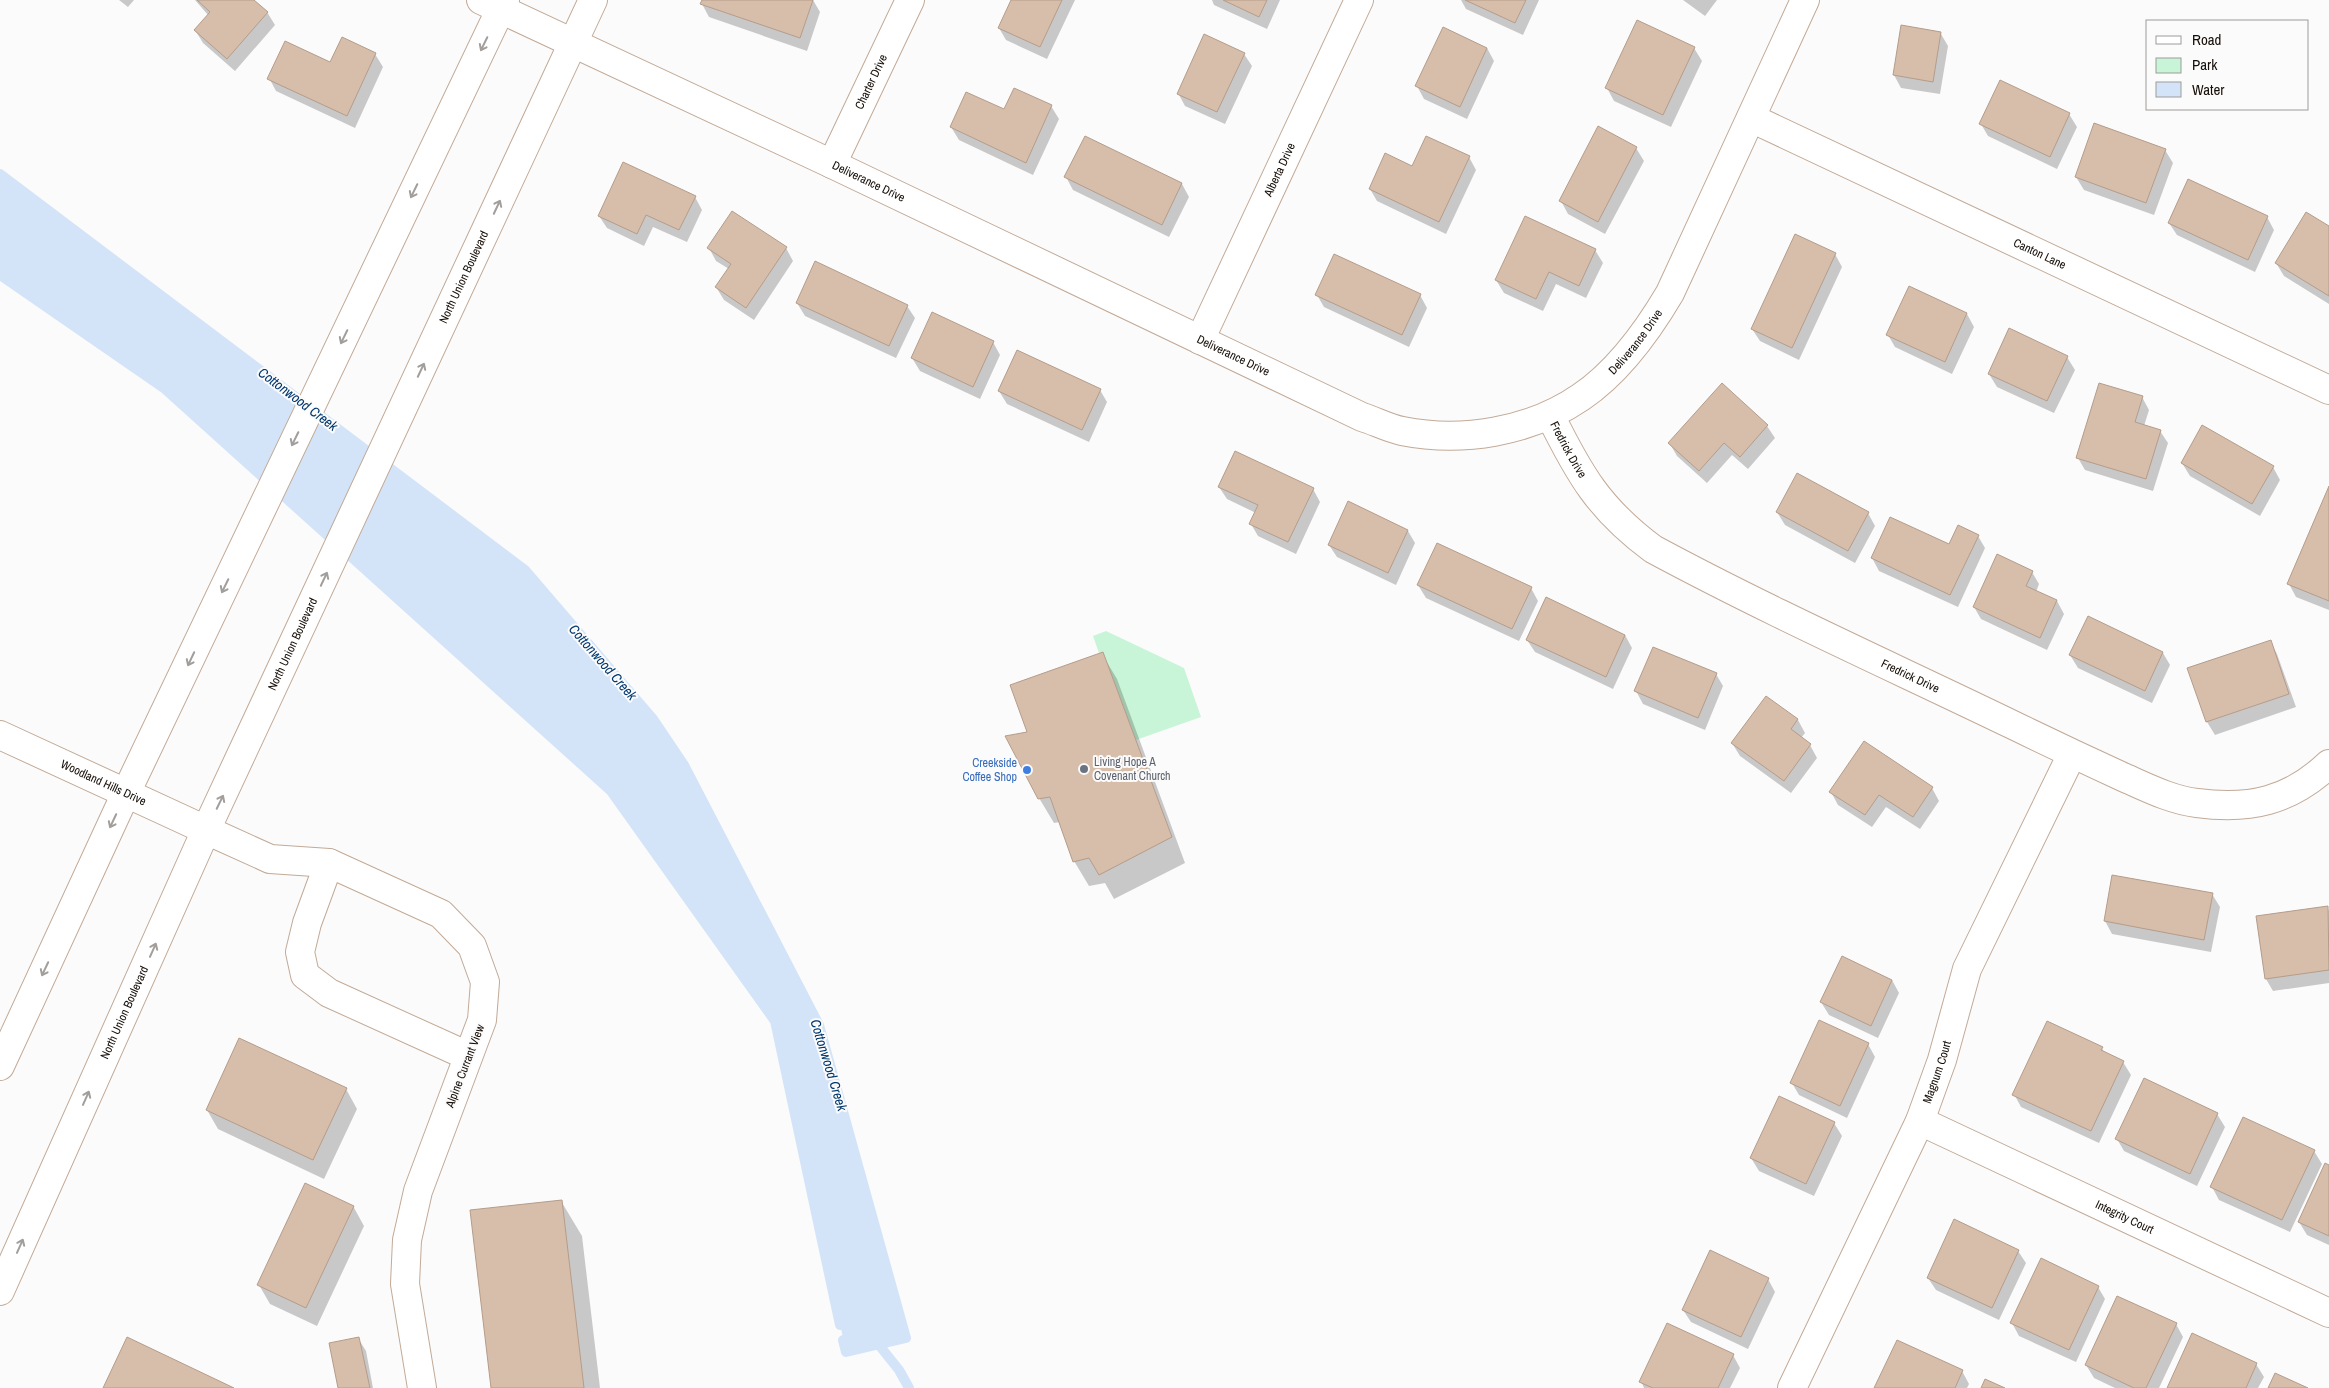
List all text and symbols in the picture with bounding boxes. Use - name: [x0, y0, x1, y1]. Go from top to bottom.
- legend: [2146, 20, 2309, 110]
- text: Road: [2192, 29, 2221, 50]
- one-way arrow: [479, 36, 488, 51]
- street label: Charter Drive: [851, 52, 891, 112]
- text: Park: [2192, 54, 2218, 75]
- text: Water: [2192, 79, 2224, 100]
- street label: Alberta Drive: [1260, 140, 1299, 200]
- street label: Deliverance Drive: [830, 157, 908, 206]
- one-way arrow: [409, 183, 418, 198]
- one-way arrow: [493, 200, 503, 215]
- street label: North Union Boulevard: [435, 228, 492, 326]
- street label: Canton Lane: [2011, 235, 2069, 273]
- street label: Deliverance Drive: [1605, 306, 1666, 378]
- one-way arrow: [339, 329, 348, 344]
- street label: Deliverance Drive: [1194, 331, 1272, 380]
- water label: Cottonwood Creek: [255, 363, 342, 436]
- one-way arrow: [417, 363, 427, 378]
- street label: Fredrick Drive: [1546, 419, 1590, 481]
- one-way arrow: [290, 432, 300, 447]
- one-way arrow: [319, 572, 329, 587]
- one-way arrow: [220, 578, 229, 593]
- street label: North Union Boulevard: [264, 595, 321, 693]
- water label: Cottonwood Creek: [565, 620, 642, 705]
- one-way arrow: [185, 651, 195, 666]
- street label: Fredrick Drive: [1879, 656, 1942, 697]
- place label: Living Hope A Covenant Church: [1094, 754, 1171, 784]
- place label: Creekside Coffee Shop: [962, 755, 1017, 785]
- street label: Woodland Hills Drive: [58, 756, 149, 809]
- marker: Living Hope A Covenant Church: [1078, 763, 1090, 775]
- marker: Creekside Coffee Shop: [1021, 764, 1033, 776]
- one-way arrow: [215, 795, 225, 810]
- one-way arrow: [107, 813, 117, 828]
- one-way arrow: [148, 943, 158, 958]
- one-way arrow: [40, 961, 49, 976]
- street label: North Union Boulevard: [97, 963, 152, 1062]
- water label: Cottonwood Creek: [806, 1017, 852, 1114]
- street label: Alpine Currant View: [441, 1021, 489, 1111]
- street label: Magnum Court: [1919, 1039, 1955, 1106]
- one-way arrow: [82, 1091, 92, 1106]
- street label: Integrity Court: [2093, 1197, 2157, 1238]
- one-way arrow: [15, 1239, 25, 1254]

